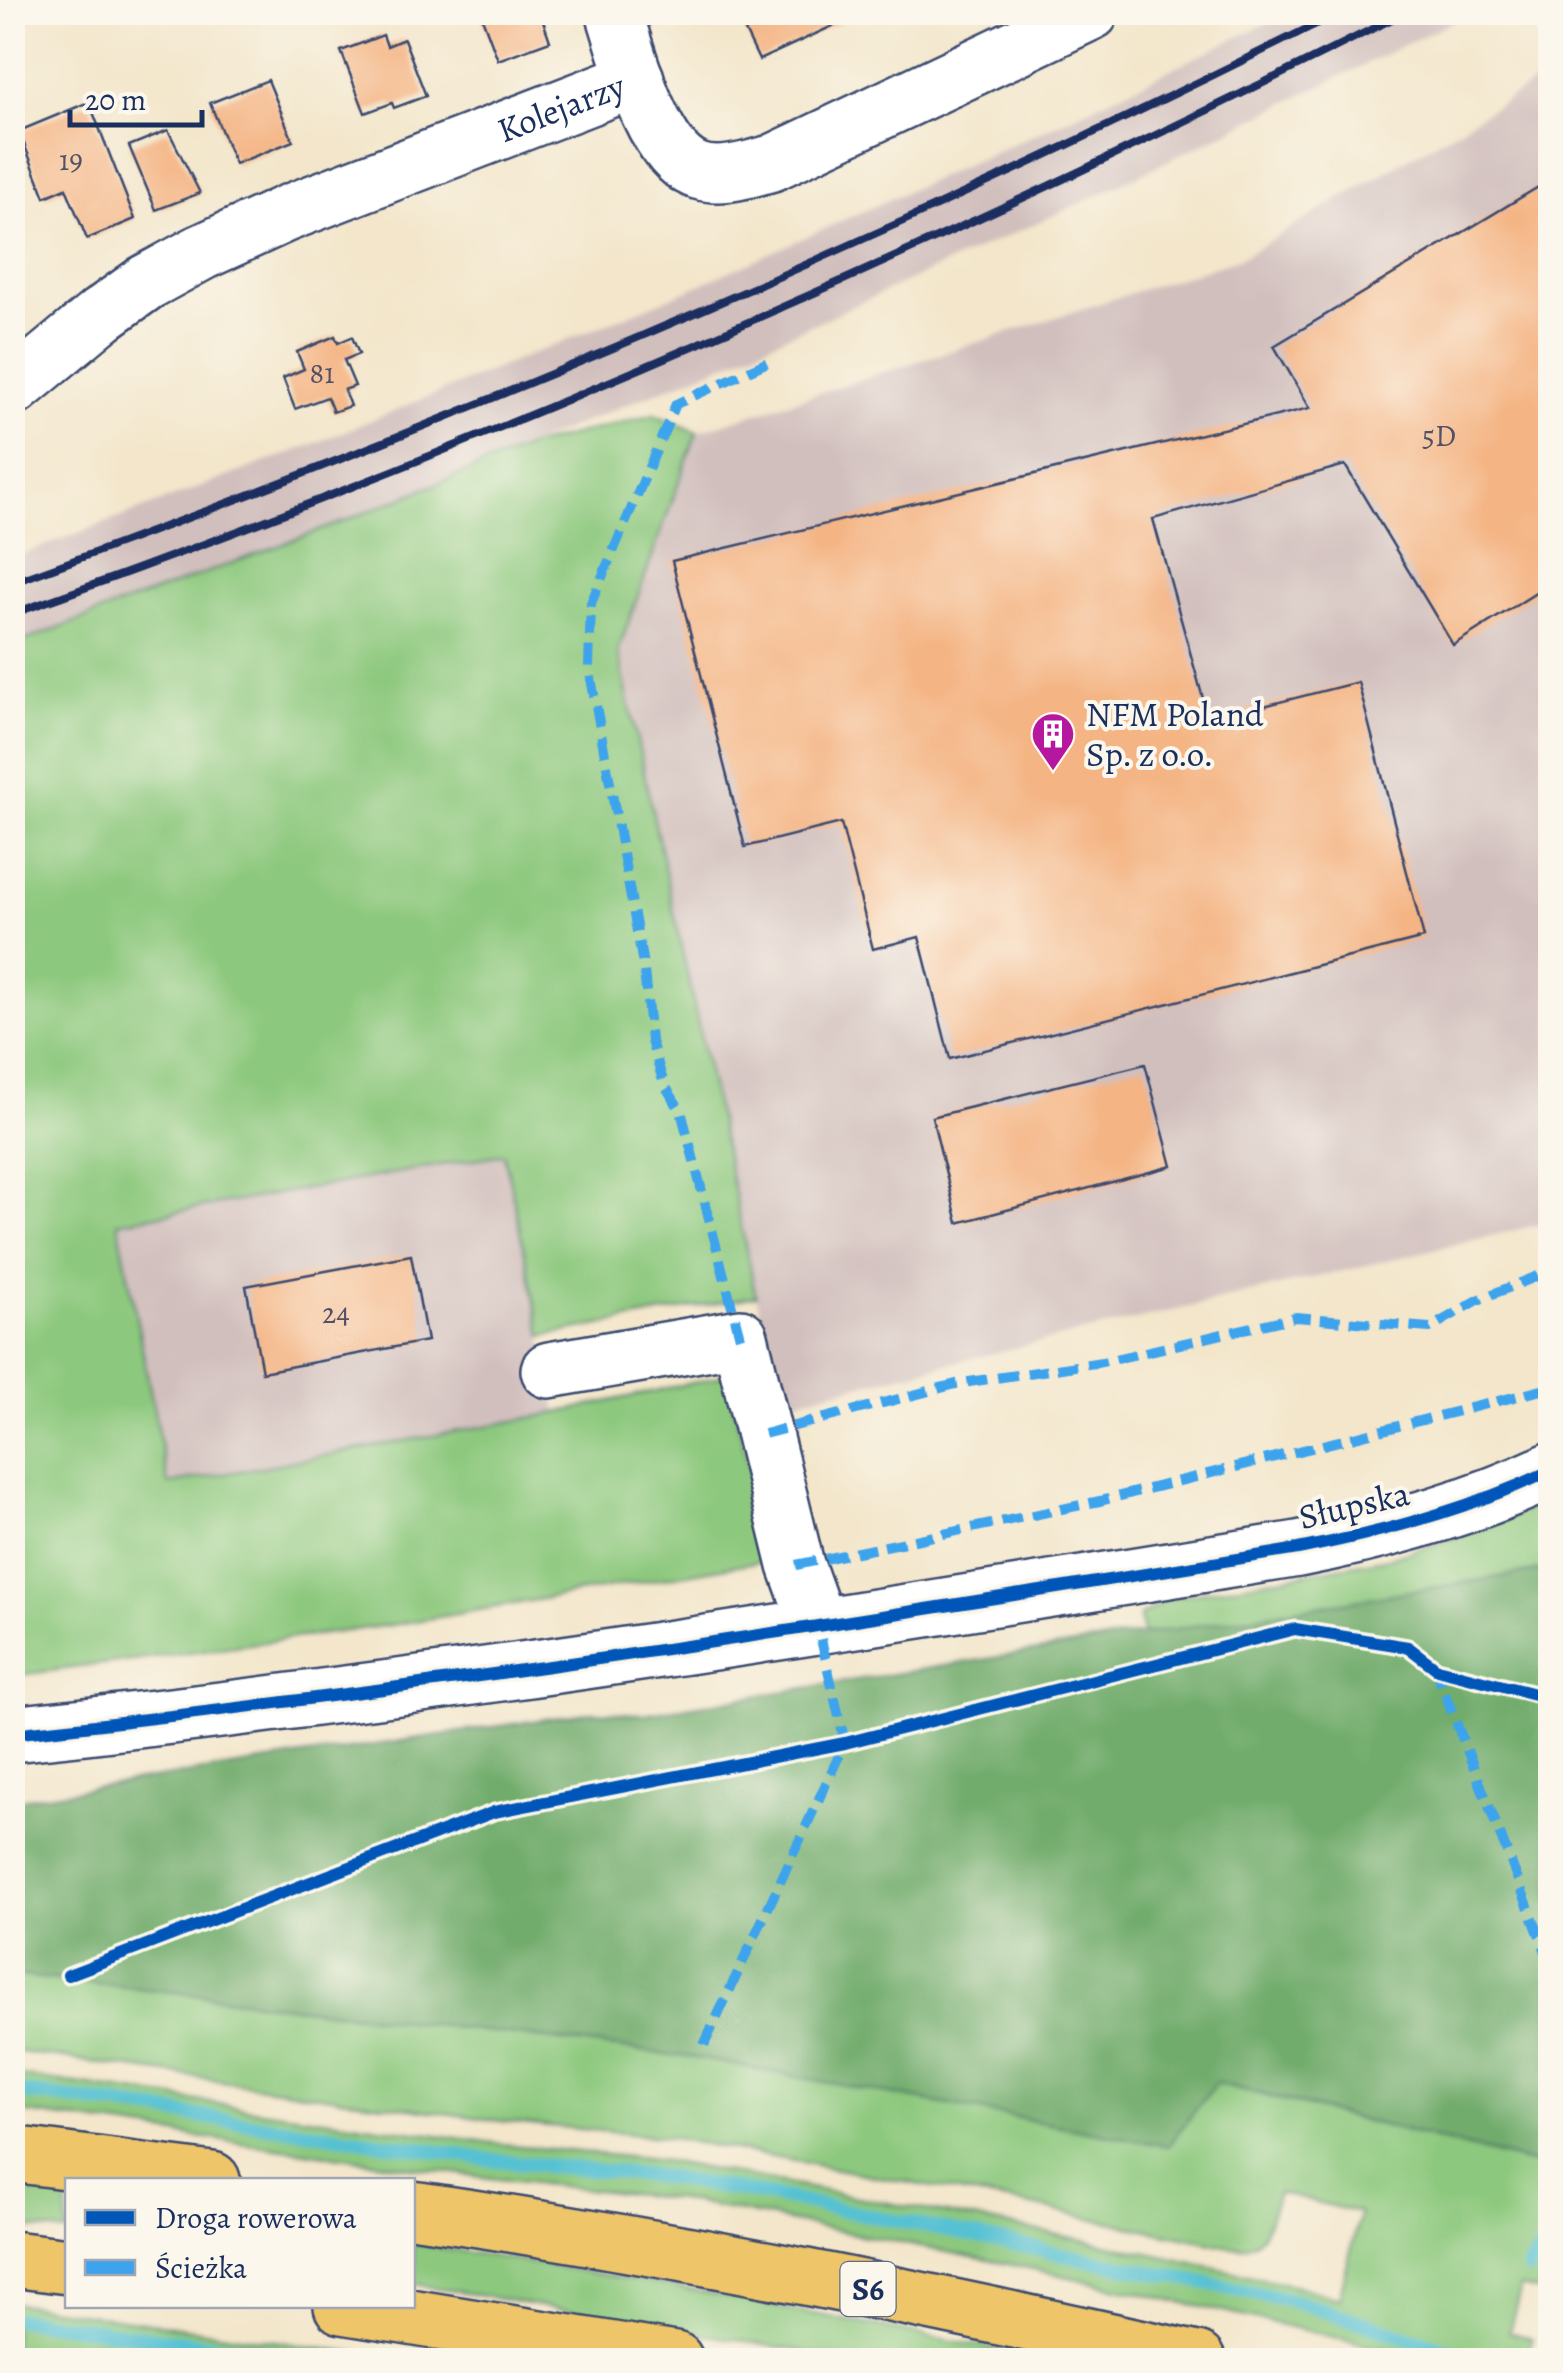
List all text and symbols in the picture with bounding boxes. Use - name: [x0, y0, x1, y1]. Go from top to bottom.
- street label: Kolejarzy: [490, 61, 632, 154]
- scale bar: [70, 65, 202, 127]
- text: 20 m: [85, 80, 146, 120]
- house number: 19: [59, 140, 83, 180]
- house number: 81: [310, 353, 334, 393]
- house number: 5D: [1422, 416, 1456, 456]
- place label: NFM Poland Sp. z o.o.: [1086, 690, 1264, 778]
- building icon: NFM Poland Sp. z o.o.: [1030, 711, 1076, 772]
- house number: 24: [322, 1293, 350, 1333]
- street label: Słupska: [1294, 1469, 1415, 1541]
- legend: [65, 2178, 415, 2308]
- text: Droga rowerowa: [155, 2198, 357, 2238]
- text: Ścieżka: [155, 2248, 247, 2288]
- road number: S6: [840, 2262, 896, 2316]

